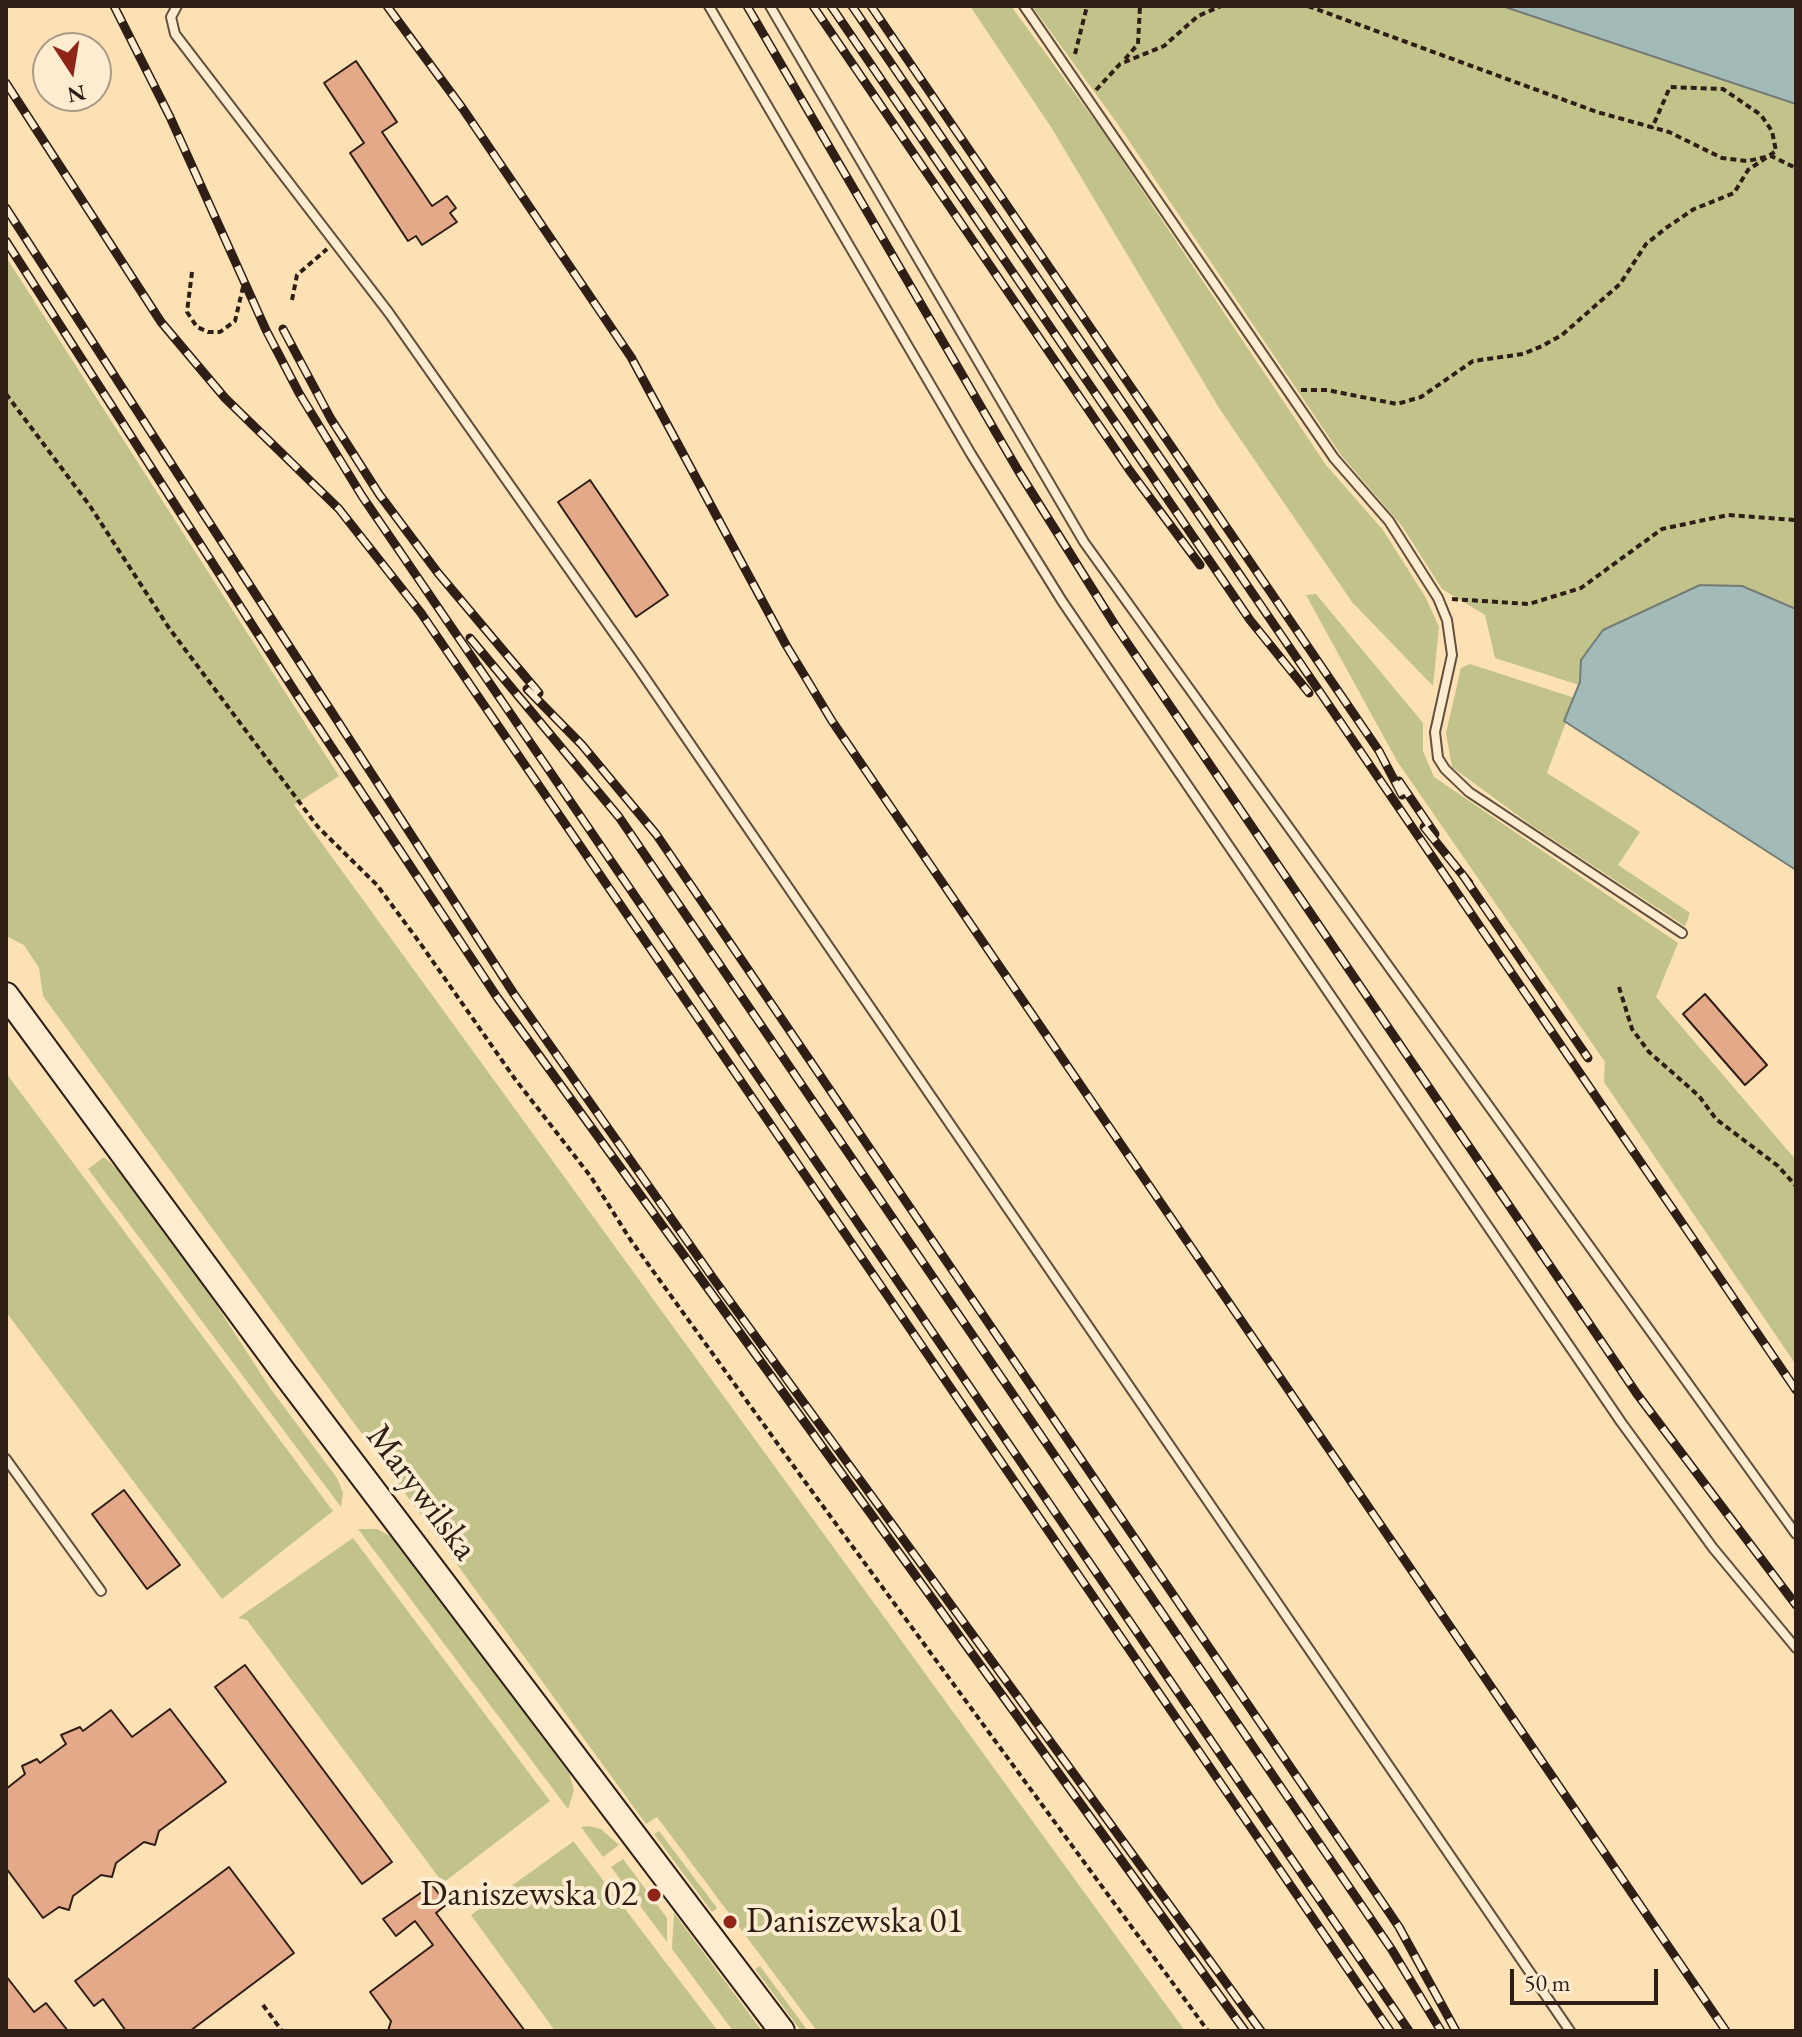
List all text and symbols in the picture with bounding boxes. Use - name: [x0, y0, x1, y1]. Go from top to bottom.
- north arrow: [32, 32, 112, 112]
- text: N: [65, 78, 88, 110]
- street label: Marywilska: [356, 1417, 486, 1569]
- place label: Daniszewska 02: [420, 1873, 638, 1917]
- marker: Daniszewska 02: [645, 1886, 663, 1904]
- place label: Daniszewska 01: [746, 1900, 964, 1944]
- marker: Daniszewska 01: [721, 1913, 739, 1931]
- scale bar: [1514, 1953, 1662, 2003]
- text: 50 m: [1524, 1967, 1571, 1998]

